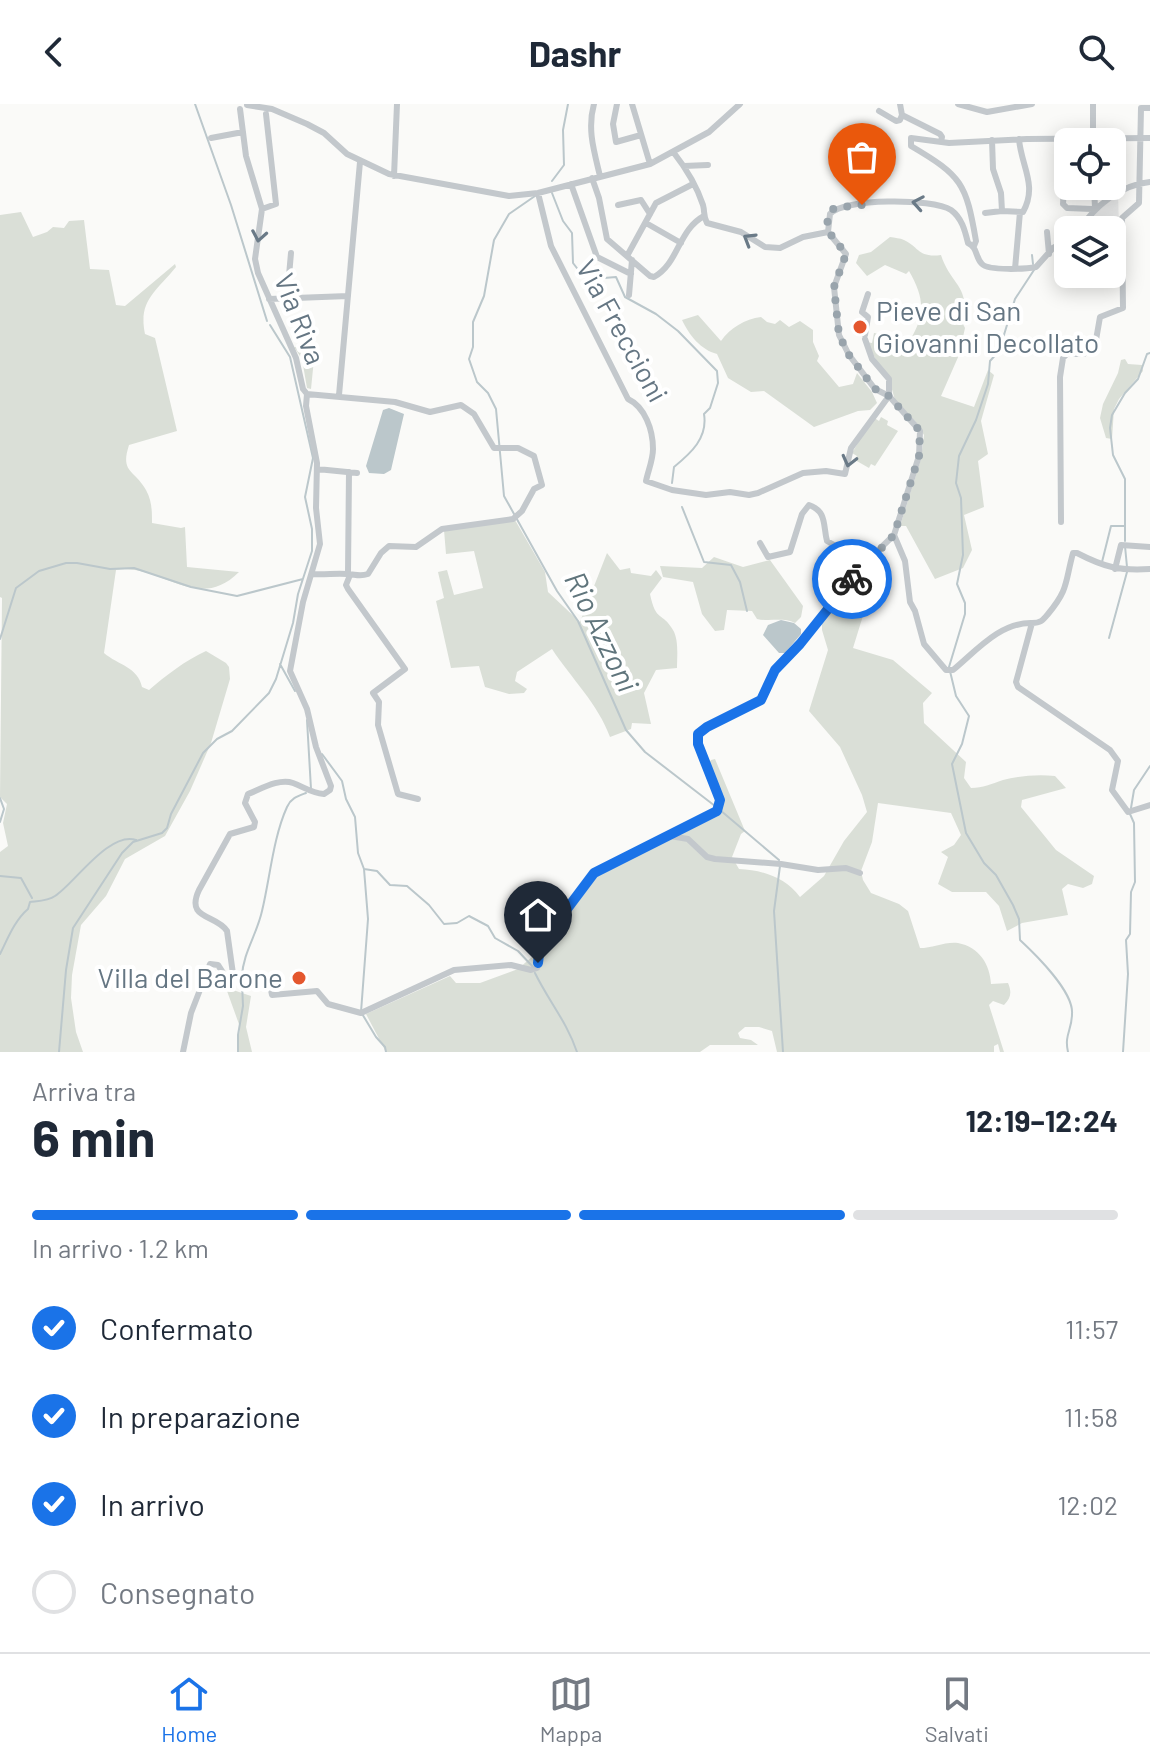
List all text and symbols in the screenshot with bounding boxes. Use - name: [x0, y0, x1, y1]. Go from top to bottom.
- icon: back: [32, 30, 76, 74]
- icon: search: [1074, 30, 1118, 74]
- text: Dashr: [529, 31, 621, 74]
- pin: [828, 123, 896, 205]
- map controls: [1054, 128, 1126, 288]
- button: locate: [1054, 128, 1126, 200]
- icon: bag: [840, 135, 884, 179]
- one-way arrow: [912, 195, 925, 212]
- button: layers: [1054, 216, 1126, 288]
- one-way arrow: [251, 229, 268, 243]
- one-way arrow: [744, 234, 758, 249]
- street label: Via Freccioni: [570, 253, 676, 408]
- street label: Via Riva: [268, 268, 334, 369]
- place label: Pieve di San Giovanni Decollato: [876, 293, 1099, 359]
- marker: Pieve di San Giovanni Decollato: [851, 318, 869, 336]
- one-way arrow: [841, 453, 858, 467]
- courier: [812, 539, 892, 619]
- icon: bike: [830, 557, 874, 601]
- water label: Rio Azzoni: [558, 565, 648, 698]
- pin: [504, 881, 572, 963]
- icon: home: [516, 893, 560, 937]
- place label: Villa del Barone: [97, 960, 283, 994]
- marker: Villa del Barone: [290, 969, 308, 987]
- text: Arriva tra: [32, 1075, 136, 1106]
- text: 12:19–12:24: [966, 1102, 1118, 1138]
- text: 6 min: [32, 1105, 155, 1167]
- text: In arrivo · 1.2 km: [32, 1232, 209, 1263]
- icon: check: [32, 1306, 76, 1350]
- text: Confermato: [100, 1310, 254, 1346]
- text: 11:57: [1065, 1313, 1118, 1344]
- icon: check: [32, 1394, 76, 1438]
- text: In preparazione: [100, 1398, 301, 1434]
- text: 11:58: [1064, 1401, 1118, 1432]
- icon: check: [32, 1482, 76, 1526]
- text: In arrivo: [100, 1486, 205, 1522]
- text: 12:02: [1058, 1489, 1118, 1520]
- text: Consegnato: [100, 1574, 255, 1610]
- tab: Home: [161, 1672, 217, 1746]
- tab: Mappa: [540, 1672, 602, 1746]
- tab: Salvati: [925, 1672, 989, 1746]

